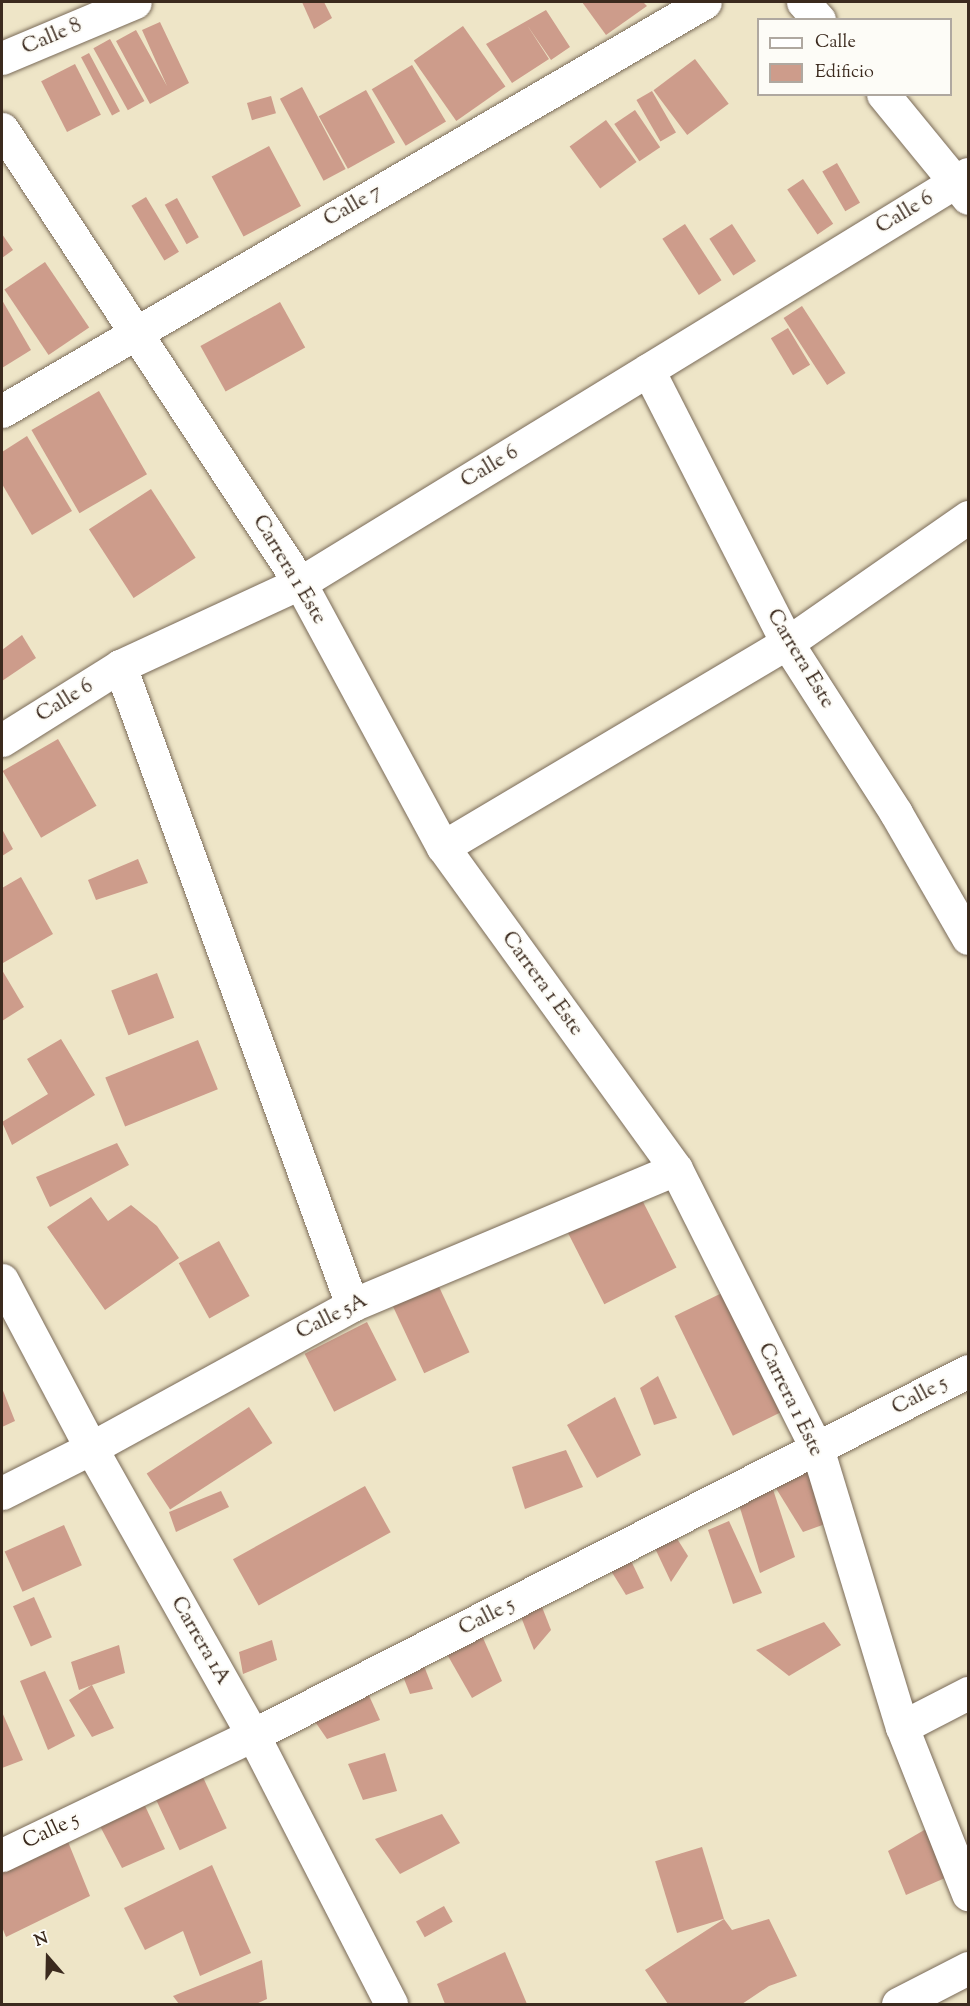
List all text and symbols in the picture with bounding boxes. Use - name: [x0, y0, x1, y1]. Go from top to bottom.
- street label: Calle 8: [18, 13, 86, 61]
- legend: [757, 18, 952, 96]
- text: Calle: [815, 30, 856, 56]
- text: Edificio: [815, 60, 874, 86]
- street label: Calle 7: [320, 179, 386, 233]
- street label: Calle 6: [872, 186, 938, 240]
- street label: Calle 6: [457, 440, 523, 494]
- street label: Carrera 1 Este: [246, 511, 332, 629]
- street label: Carrera Este: [760, 605, 840, 713]
- street label: Calle 6: [32, 674, 98, 728]
- street label: Carrera 1 Este: [496, 927, 588, 1041]
- street label: Calle 5A: [292, 1288, 372, 1346]
- street label: Carrera 1 Este: [752, 1339, 828, 1461]
- street label: Calle 5: [888, 1371, 952, 1421]
- street label: Carrera 1A: [165, 1592, 235, 1690]
- street label: Calle 5: [455, 1592, 519, 1642]
- street label: Calle 5: [19, 1807, 83, 1855]
- north arrow: [18, 1928, 78, 1988]
- text: N: [32, 1928, 52, 1954]

